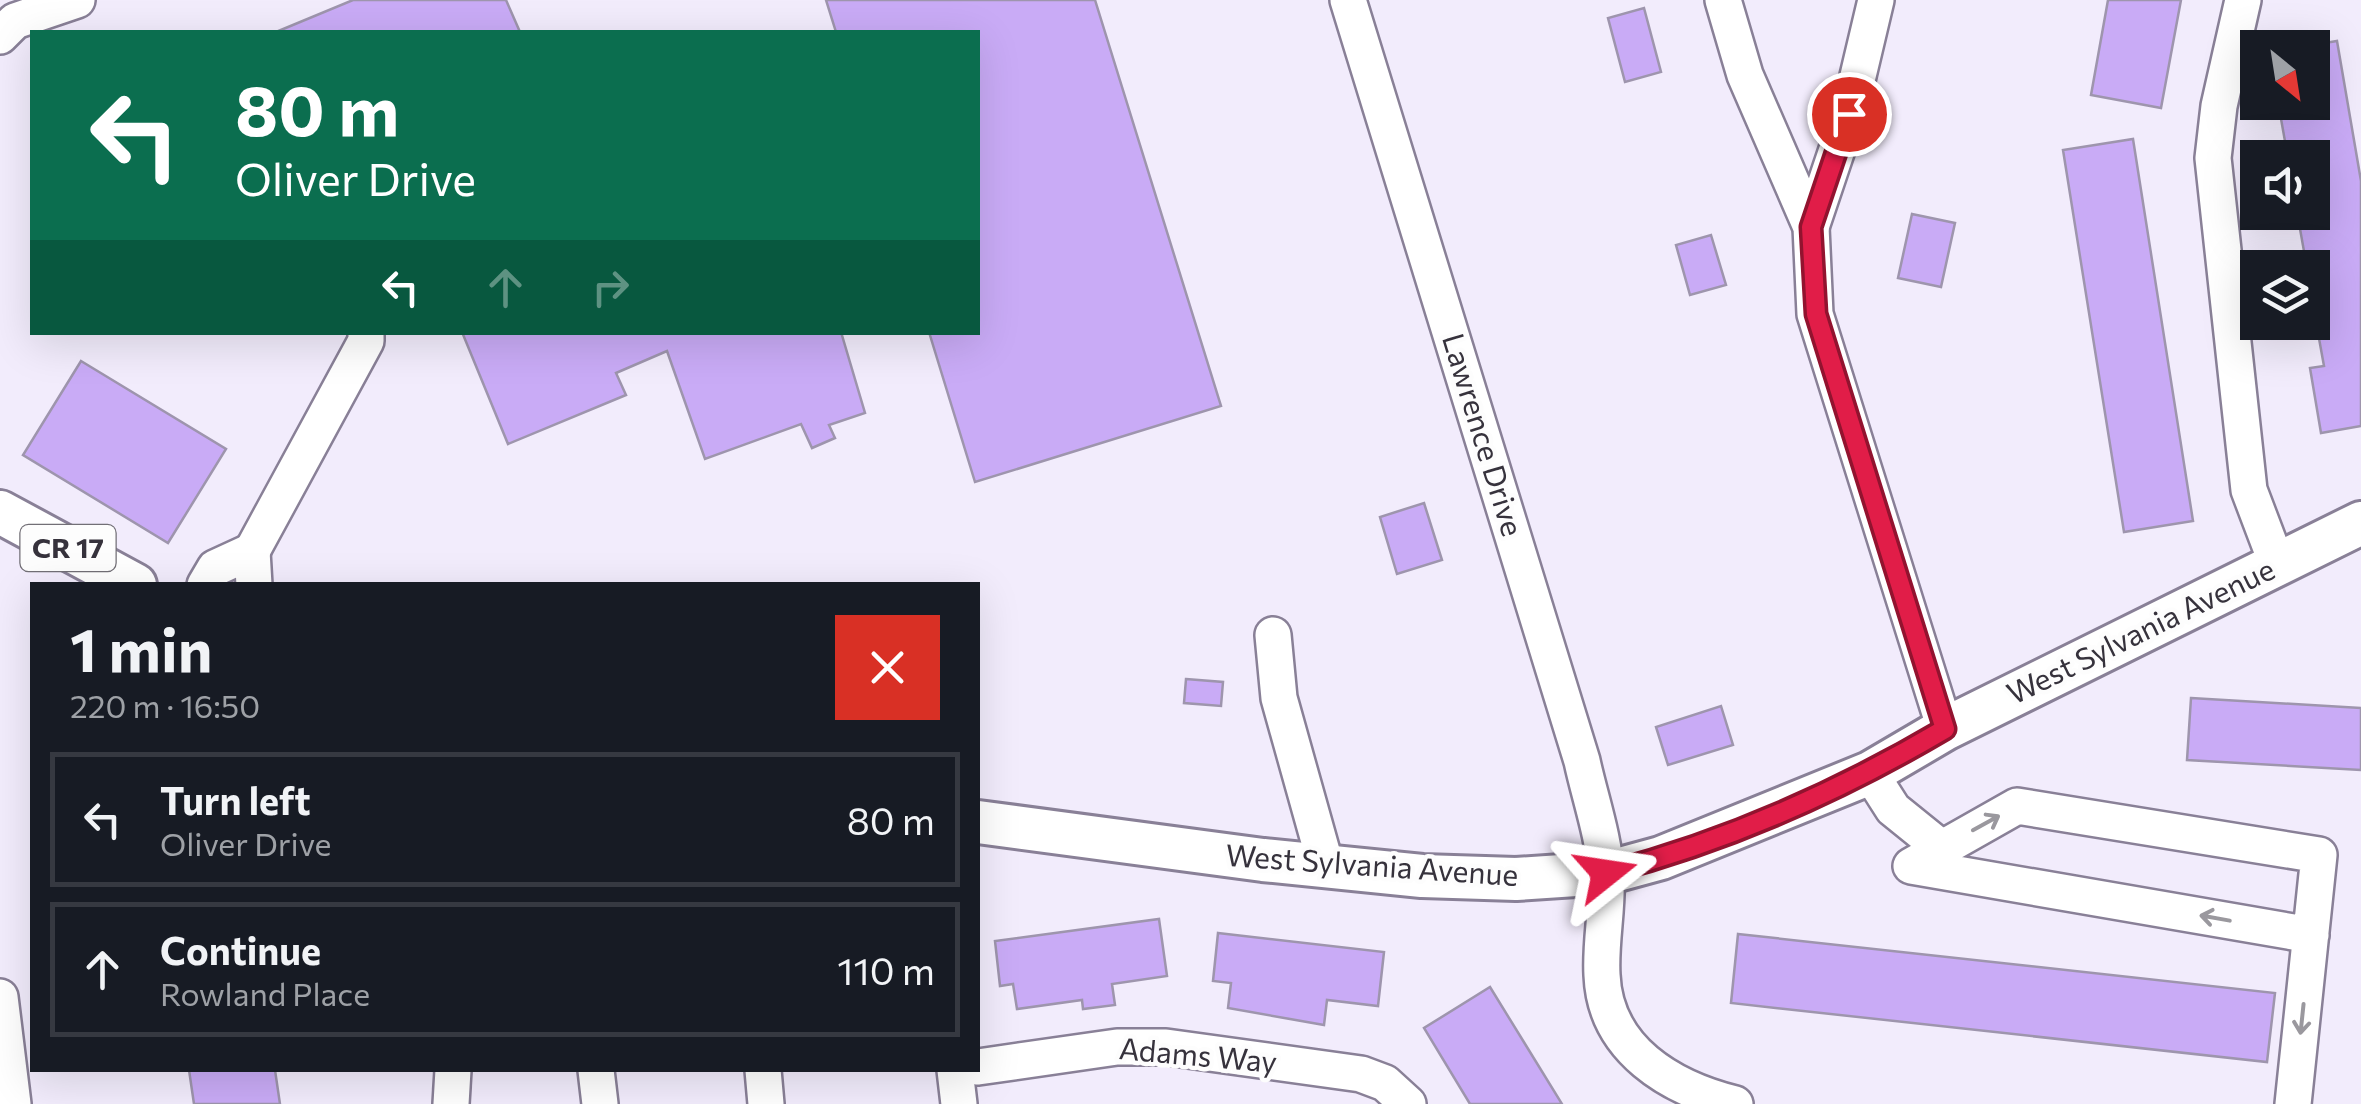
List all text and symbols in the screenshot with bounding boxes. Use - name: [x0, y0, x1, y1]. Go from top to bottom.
- north arrow: [2240, 30, 2330, 120]
- map controls: [2240, 30, 2330, 340]
- text: 80 m: [235, 65, 399, 150]
- icon: left: [70, 70, 200, 200]
- pin: [1807, 72, 1892, 157]
- icon: arrive: [1822, 87, 1877, 142]
- button: sound: [2240, 140, 2330, 230]
- text: Oliver Drive: [235, 150, 476, 205]
- button: layers: [2240, 250, 2330, 340]
- icon: left: [373, 260, 428, 315]
- icon: ahead: [478, 260, 533, 315]
- icon: right: [583, 260, 638, 315]
- street label: Lawrence Drive: [1436, 328, 1533, 540]
- road number: CR 17: [20, 525, 116, 571]
- street label: West Sylvania Avenue: [2000, 549, 2280, 711]
- text: 1 min: [70, 611, 212, 684]
- button: close: [835, 615, 940, 720]
- text: 220 m · 16:50: [70, 685, 260, 725]
- text: Turn left: [160, 776, 311, 823]
- icon: left: [75, 792, 130, 847]
- text: 80 m: [847, 796, 935, 843]
- one-way arrow: [1970, 812, 2000, 832]
- position arrow: [1554, 821, 1658, 925]
- text: Oliver Drive: [160, 823, 331, 863]
- street label: West Sylvania Avenue: [1225, 835, 1520, 892]
- one-way arrow: [2199, 908, 2231, 927]
- text: Continue: [160, 926, 321, 973]
- icon: ahead: [75, 942, 130, 997]
- text: 110 m: [837, 946, 935, 993]
- text: Rowland Place: [160, 973, 370, 1013]
- one-way arrow: [2292, 1003, 2311, 1035]
- street label: Adams Way: [1118, 1028, 1279, 1079]

